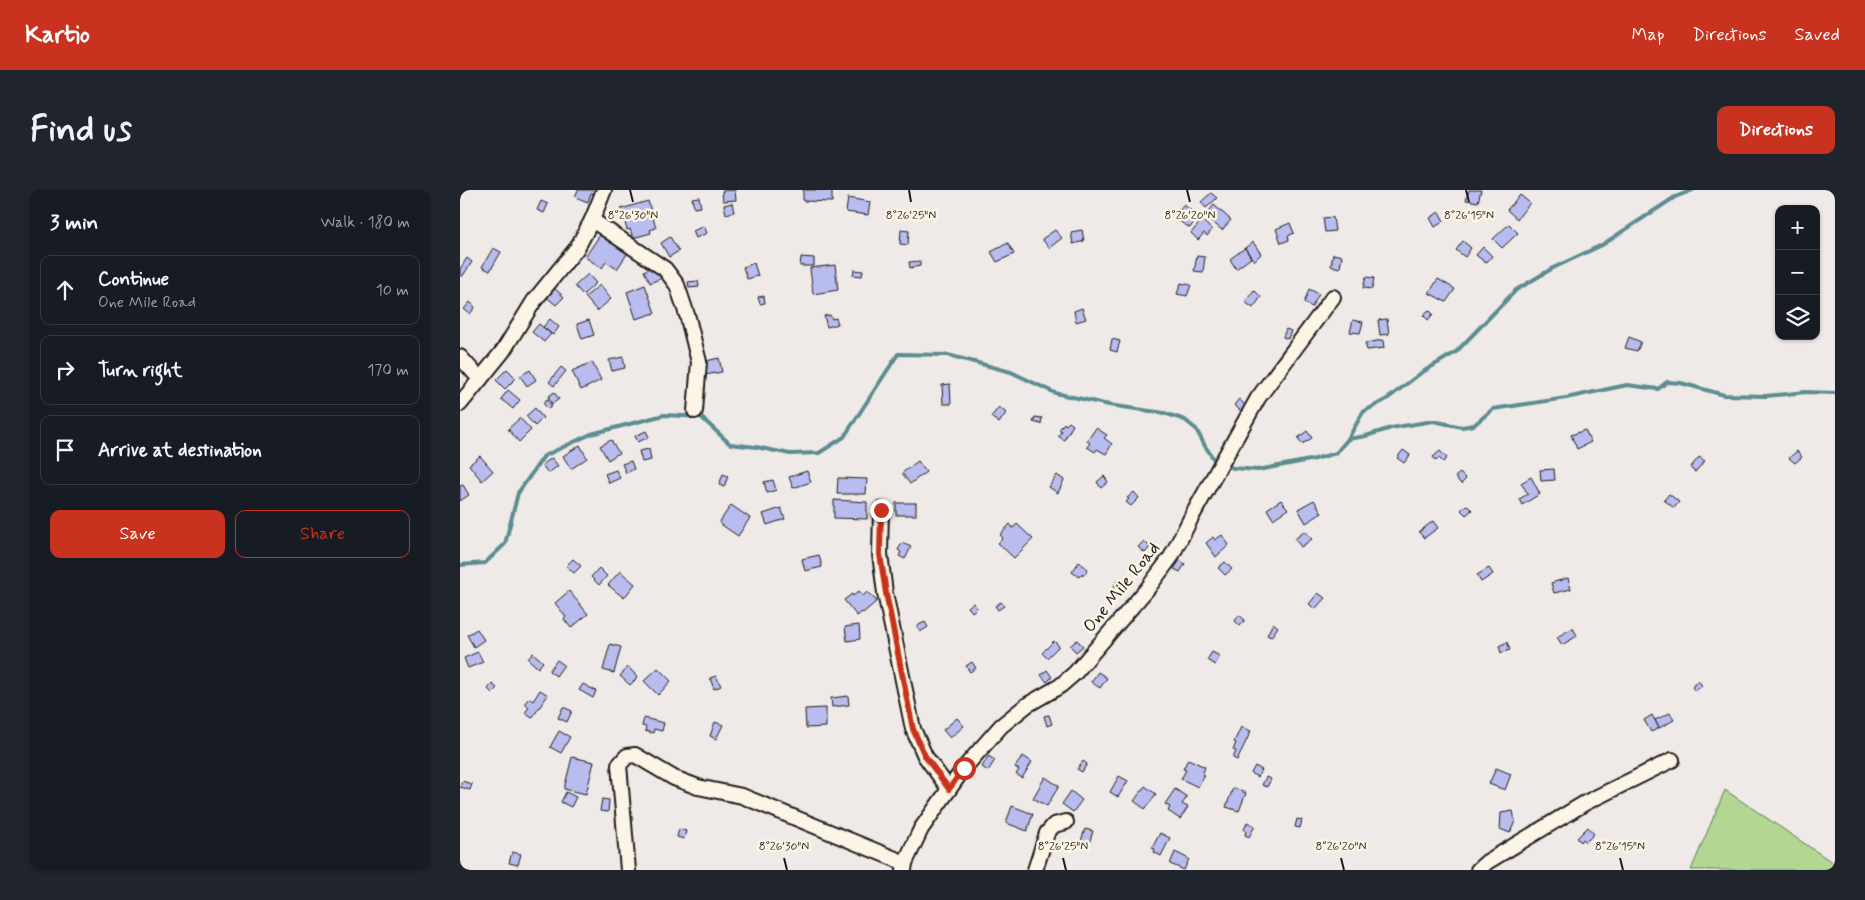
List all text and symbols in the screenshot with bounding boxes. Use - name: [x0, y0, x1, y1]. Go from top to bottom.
- text: Kartio: [25, 20, 90, 51]
- text: Map: [1632, 23, 1665, 47]
- text: Directions: [1693, 23, 1767, 47]
- text: Saved: [1795, 23, 1840, 47]
- button: Directions: [1717, 106, 1835, 154]
- text: Find us: [30, 107, 132, 153]
- map controls: [1775, 205, 1820, 340]
- button: +: [1775, 205, 1820, 250]
- text: 8°26'30"N: [608, 208, 658, 224]
- text: 8°26'25"N: [886, 208, 936, 224]
- text: 8°26'20"N: [1165, 208, 1216, 224]
- text: 8°26'15"N: [1444, 208, 1494, 224]
- text: 3 min: [50, 209, 98, 237]
- text: Walk · 180 m: [321, 212, 410, 233]
- button: −: [1775, 250, 1820, 295]
- text: Continue: [98, 267, 169, 292]
- icon: ahead: [51, 276, 79, 304]
- text: 10 m: [376, 280, 409, 301]
- text: One Mile Road: [98, 292, 196, 313]
- button: layers: [1775, 295, 1820, 340]
- icon: right: [51, 356, 79, 384]
- text: Turn right: [98, 358, 182, 383]
- text: 170 m: [367, 360, 409, 381]
- icon: arrive: [51, 436, 79, 464]
- text: Arrive at destination: [98, 438, 262, 463]
- route end: [870, 499, 893, 522]
- button: Save: [50, 510, 225, 558]
- button: Share: [235, 510, 410, 558]
- street label: One Mile Road: [1078, 537, 1166, 638]
- route start: [953, 757, 976, 780]
- text: 8°26'30"N: [759, 839, 809, 855]
- text: 8°26'25"N: [1038, 839, 1088, 855]
- text: 8°26'20"N: [1316, 839, 1367, 855]
- text: 8°26'15"N: [1595, 839, 1645, 855]

